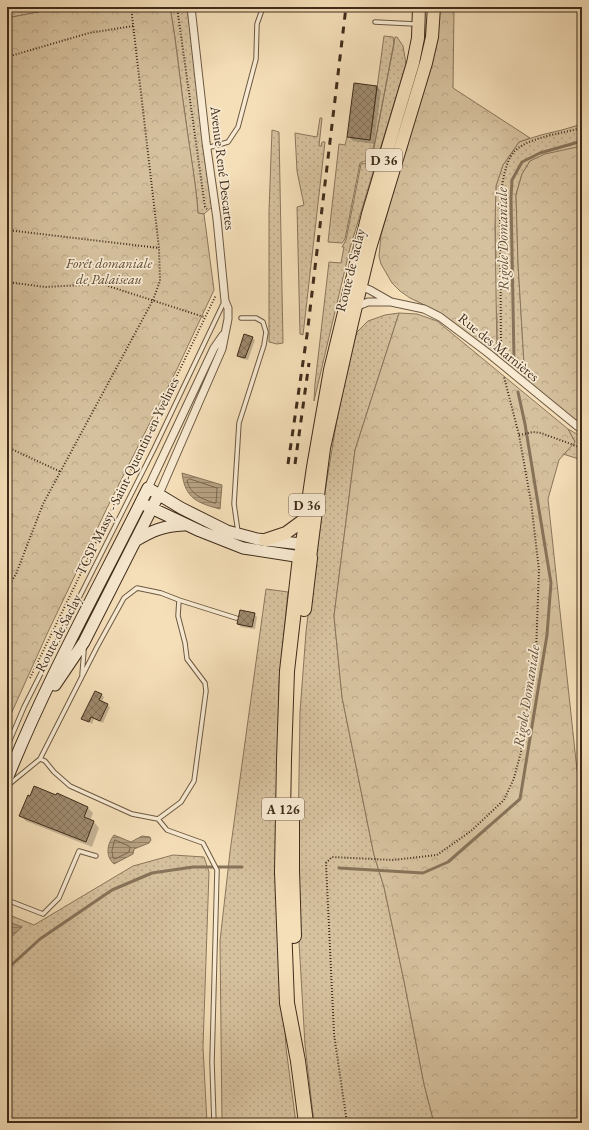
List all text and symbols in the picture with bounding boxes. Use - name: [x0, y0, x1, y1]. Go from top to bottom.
- street label: Avenue René Descartes: [206, 104, 240, 231]
- road number: D 36: [366, 149, 402, 171]
- water label: Rigole Domaniale: [492, 186, 512, 291]
- street label: Route de Saclay: [331, 226, 369, 313]
- park label: Forêt domaniale de Palaiseau: [65, 254, 152, 288]
- street label: Rue des Marnières: [455, 309, 544, 385]
- street label: TCSP Massy - Saint-Quentin-en-Yvelines: [71, 374, 183, 578]
- road number: D 36: [289, 494, 325, 516]
- street label: Route de Saclay: [31, 590, 86, 675]
- water label: Rigole Domaniale: [509, 643, 544, 749]
- road number: A 126: [262, 798, 304, 820]

